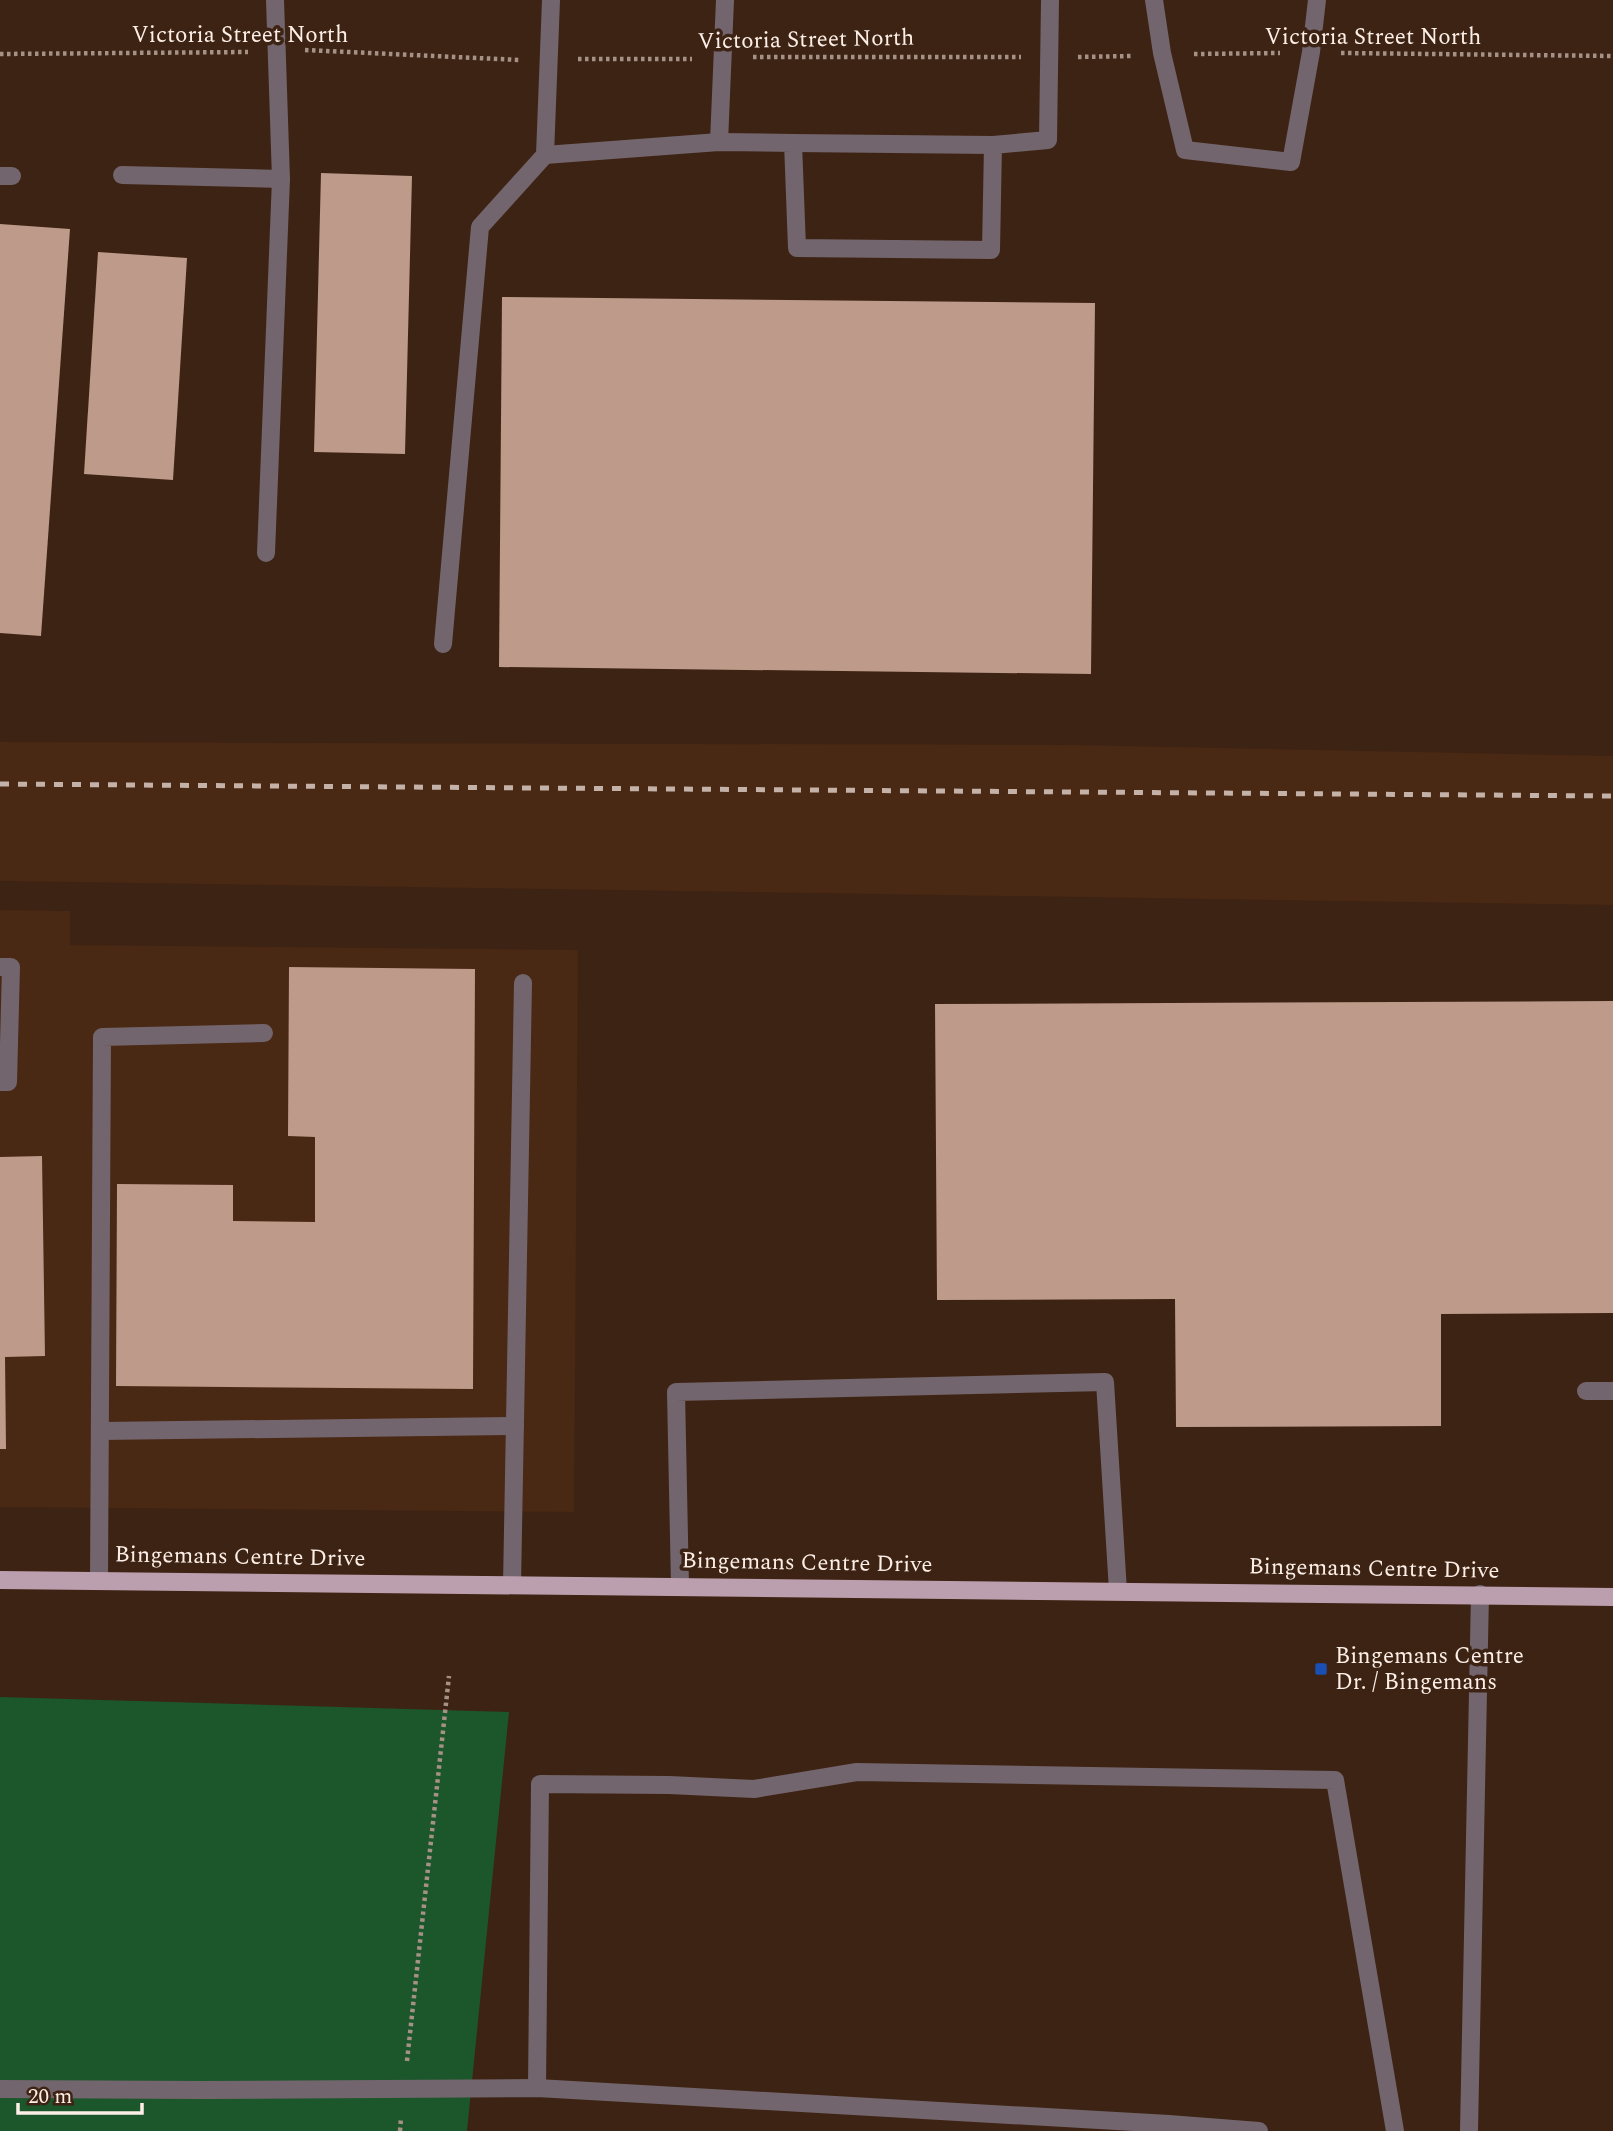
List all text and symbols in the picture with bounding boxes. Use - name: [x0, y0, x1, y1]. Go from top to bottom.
- street label: Victoria Street North: [132, 18, 348, 53]
- street label: Victoria Street North: [1265, 20, 1481, 55]
- street label: Victoria Street North: [697, 21, 915, 59]
- street label: Bingemans Centre Drive: [114, 1537, 366, 1577]
- street label: Bingemans Centre Drive: [681, 1543, 933, 1583]
- street label: Bingemans Centre Drive: [1248, 1549, 1500, 1589]
- place label: Bingemans Centre Dr. / Bingemans: [1335, 1639, 1524, 1700]
- marker: Bingemans Centre Dr. / Bingemans: [1313, 1661, 1329, 1677]
- scale bar: [18, 2072, 142, 2116]
- text: 20 m: [28, 2081, 72, 2113]

